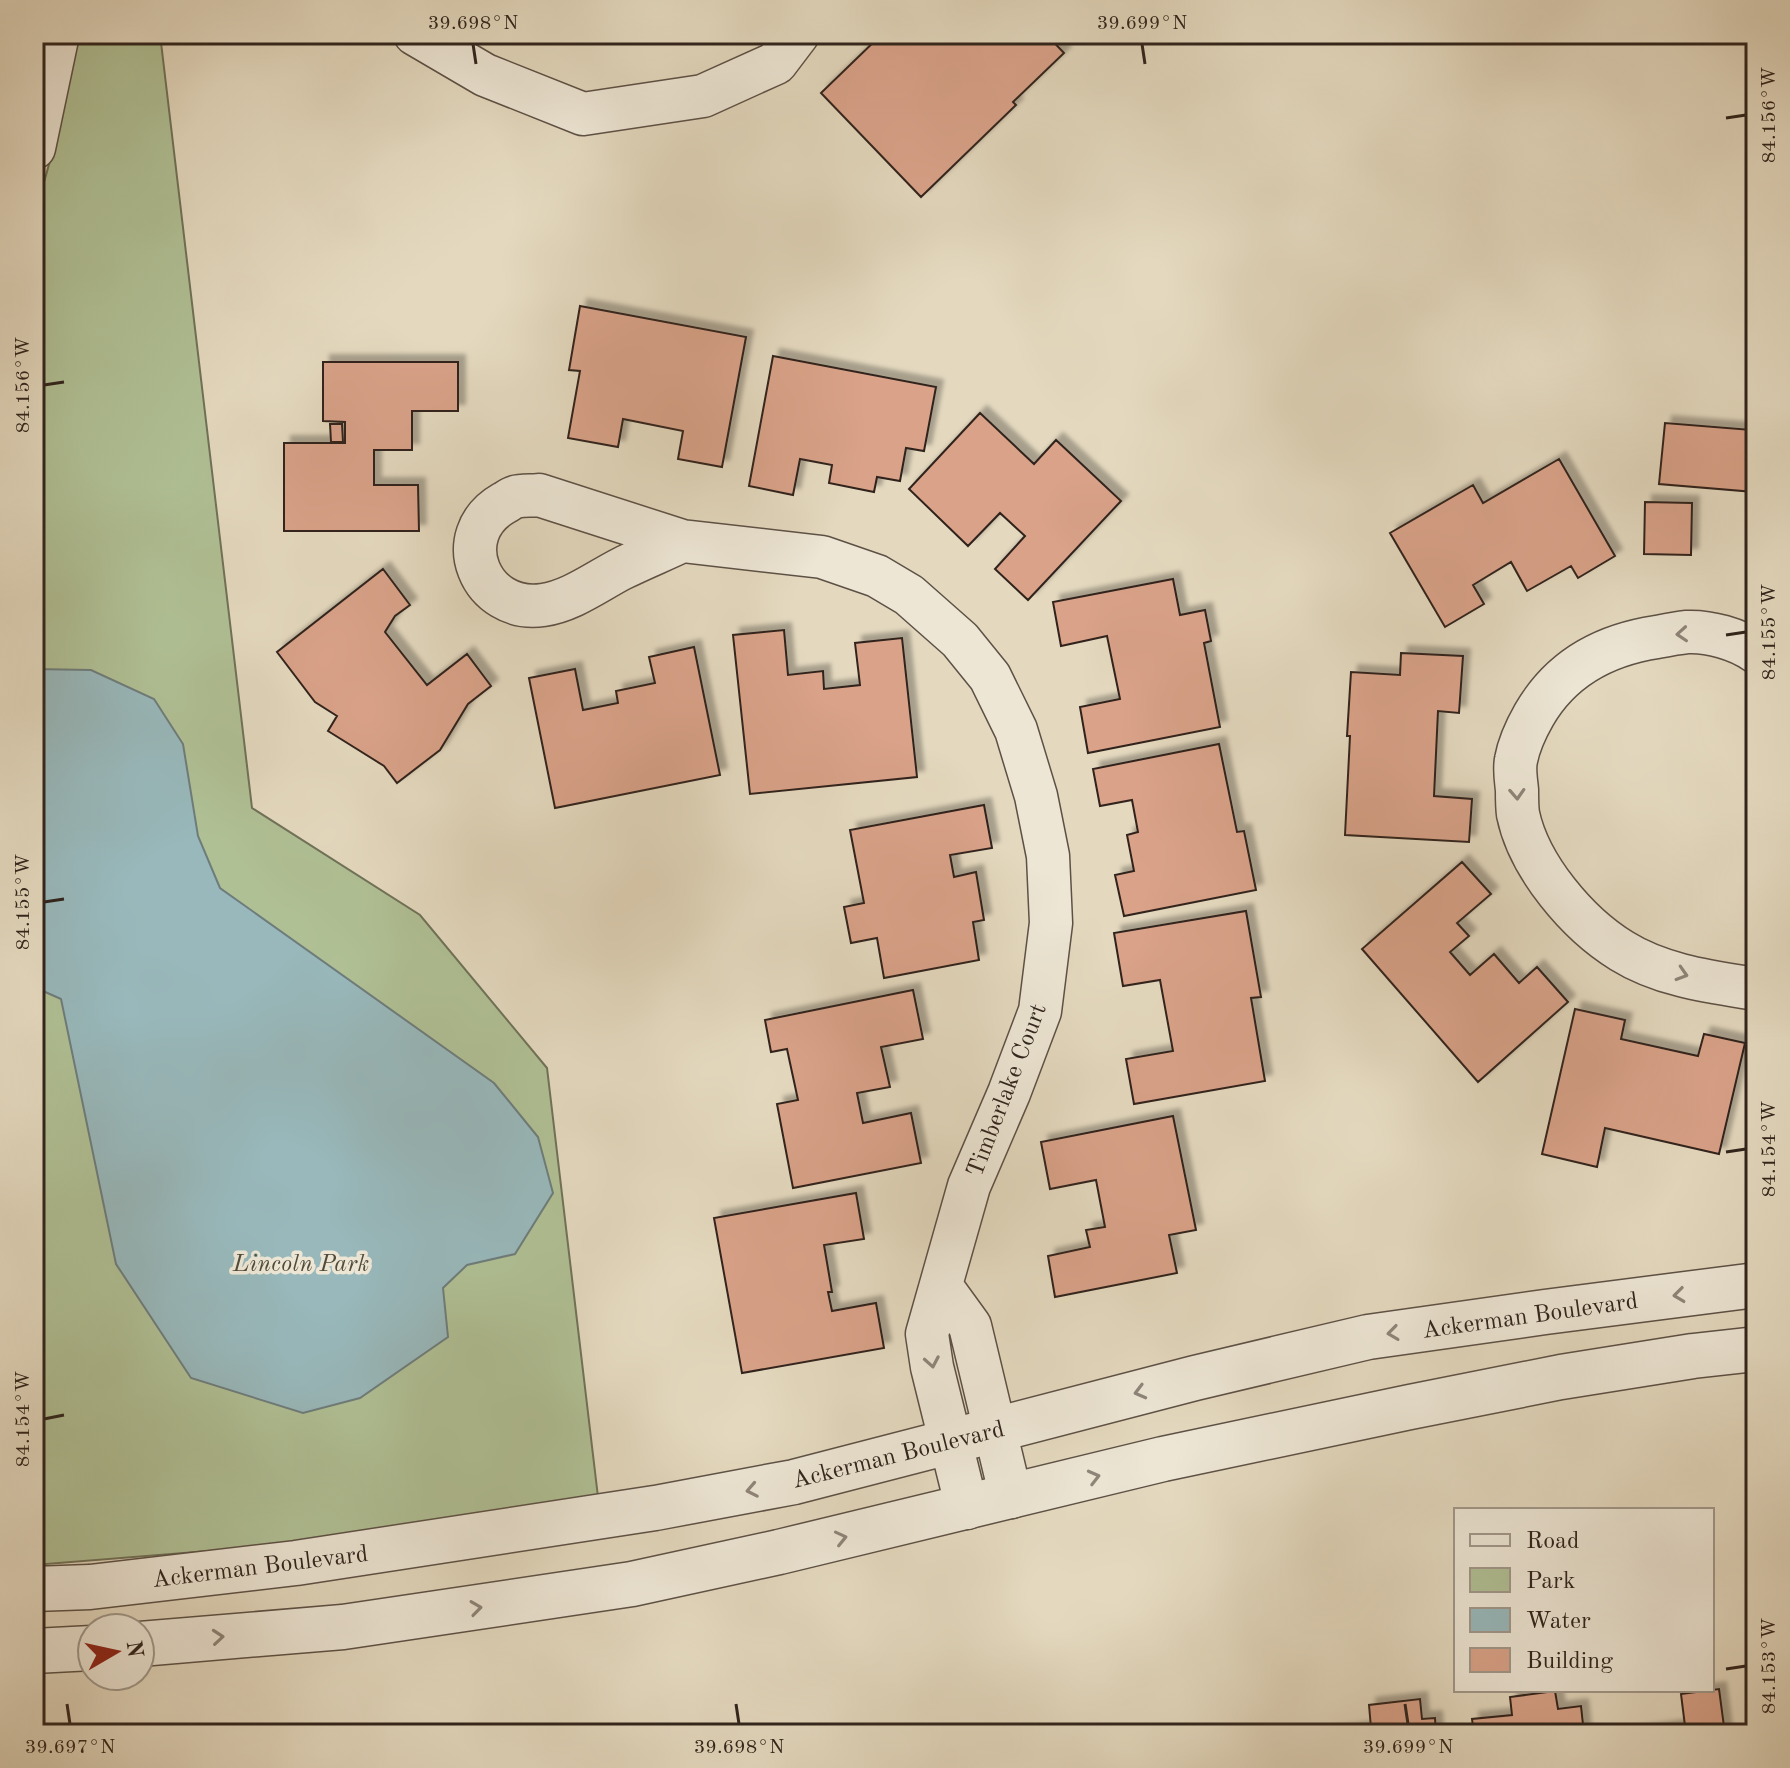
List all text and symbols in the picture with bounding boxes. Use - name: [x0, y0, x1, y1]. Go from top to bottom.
- text: 39.698°N: [428, 14, 518, 34]
- text: 39.699°N: [1097, 14, 1187, 34]
- text: 84.156°W: [1760, 67, 1780, 163]
- text: 84.156°W: [14, 337, 34, 433]
- text: 84.155°W: [1760, 584, 1780, 680]
- one-way arrow: [1675, 625, 1688, 642]
- one-way arrow: [1508, 788, 1525, 801]
- text: 84.155°W: [14, 854, 34, 950]
- one-way arrow: [1674, 965, 1688, 981]
- street label: Timberlake Court: [964, 1001, 1052, 1181]
- text: 84.154°W: [1760, 1101, 1780, 1197]
- park label: Lincoln Park: [232, 1253, 369, 1277]
- one-way arrow: [1672, 1287, 1685, 1304]
- street label: Ackerman Boulevard: [1421, 1290, 1640, 1344]
- one-way arrow: [1386, 1324, 1400, 1341]
- one-way arrow: [922, 1355, 939, 1368]
- text: 84.154°W: [14, 1371, 34, 1467]
- one-way arrow: [1134, 1383, 1148, 1400]
- street label: Ackerman Boulevard: [790, 1418, 1007, 1494]
- one-way arrow: [1086, 1469, 1100, 1486]
- one-way arrow: [745, 1480, 759, 1497]
- legend: [1454, 1508, 1714, 1692]
- one-way arrow: [834, 1530, 847, 1547]
- text: Road: [1526, 1530, 1579, 1554]
- street label: Ackerman Boulevard: [151, 1543, 370, 1593]
- text: Park: [1526, 1570, 1575, 1594]
- one-way arrow: [469, 1600, 483, 1617]
- text: Water: [1526, 1610, 1591, 1634]
- north arrow: [76, 1612, 156, 1692]
- text: 84.153°W: [1760, 1618, 1780, 1714]
- one-way arrow: [212, 1629, 225, 1646]
- text: N: [122, 1639, 146, 1659]
- text: Building: [1526, 1650, 1613, 1674]
- text: 39.697°N: [25, 1738, 115, 1758]
- text: 39.698°N: [694, 1738, 784, 1758]
- text: 39.699°N: [1363, 1738, 1453, 1758]

